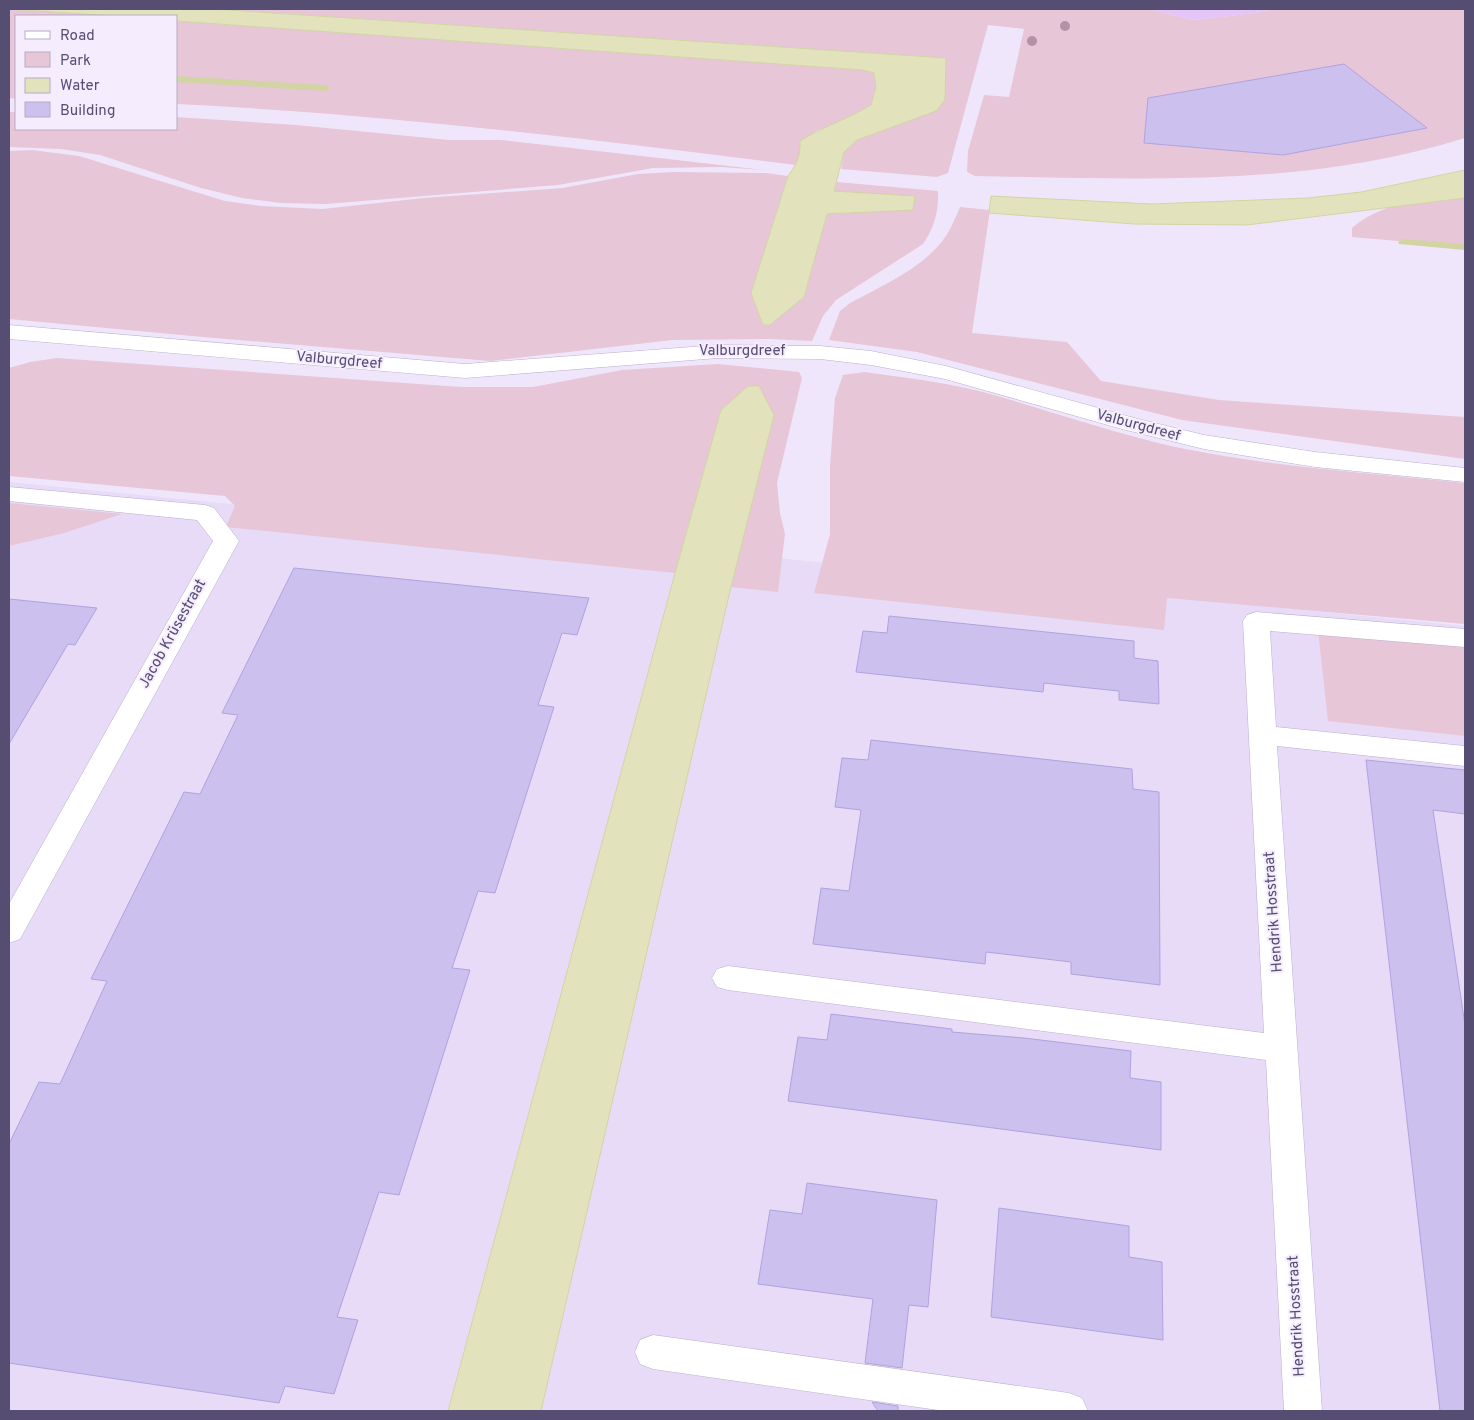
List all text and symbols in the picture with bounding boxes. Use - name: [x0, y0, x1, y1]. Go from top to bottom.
- legend: [15, 15, 178, 130]
- text: Road: [60, 27, 95, 46]
- text: Park: [60, 52, 91, 71]
- text: Water: [60, 77, 100, 96]
- text: Building: [60, 102, 115, 121]
- street label: Valburgdreef: [699, 342, 785, 361]
- street label: Valburgdreef: [295, 348, 383, 374]
- street label: Valburgdreef: [1094, 406, 1182, 446]
- street label: Jacob Krüsestraat: [135, 576, 211, 692]
- street label: Hendrik Hosstraat: [1260, 851, 1288, 973]
- street label: Hendrik Hosstraat: [1284, 1255, 1310, 1377]

